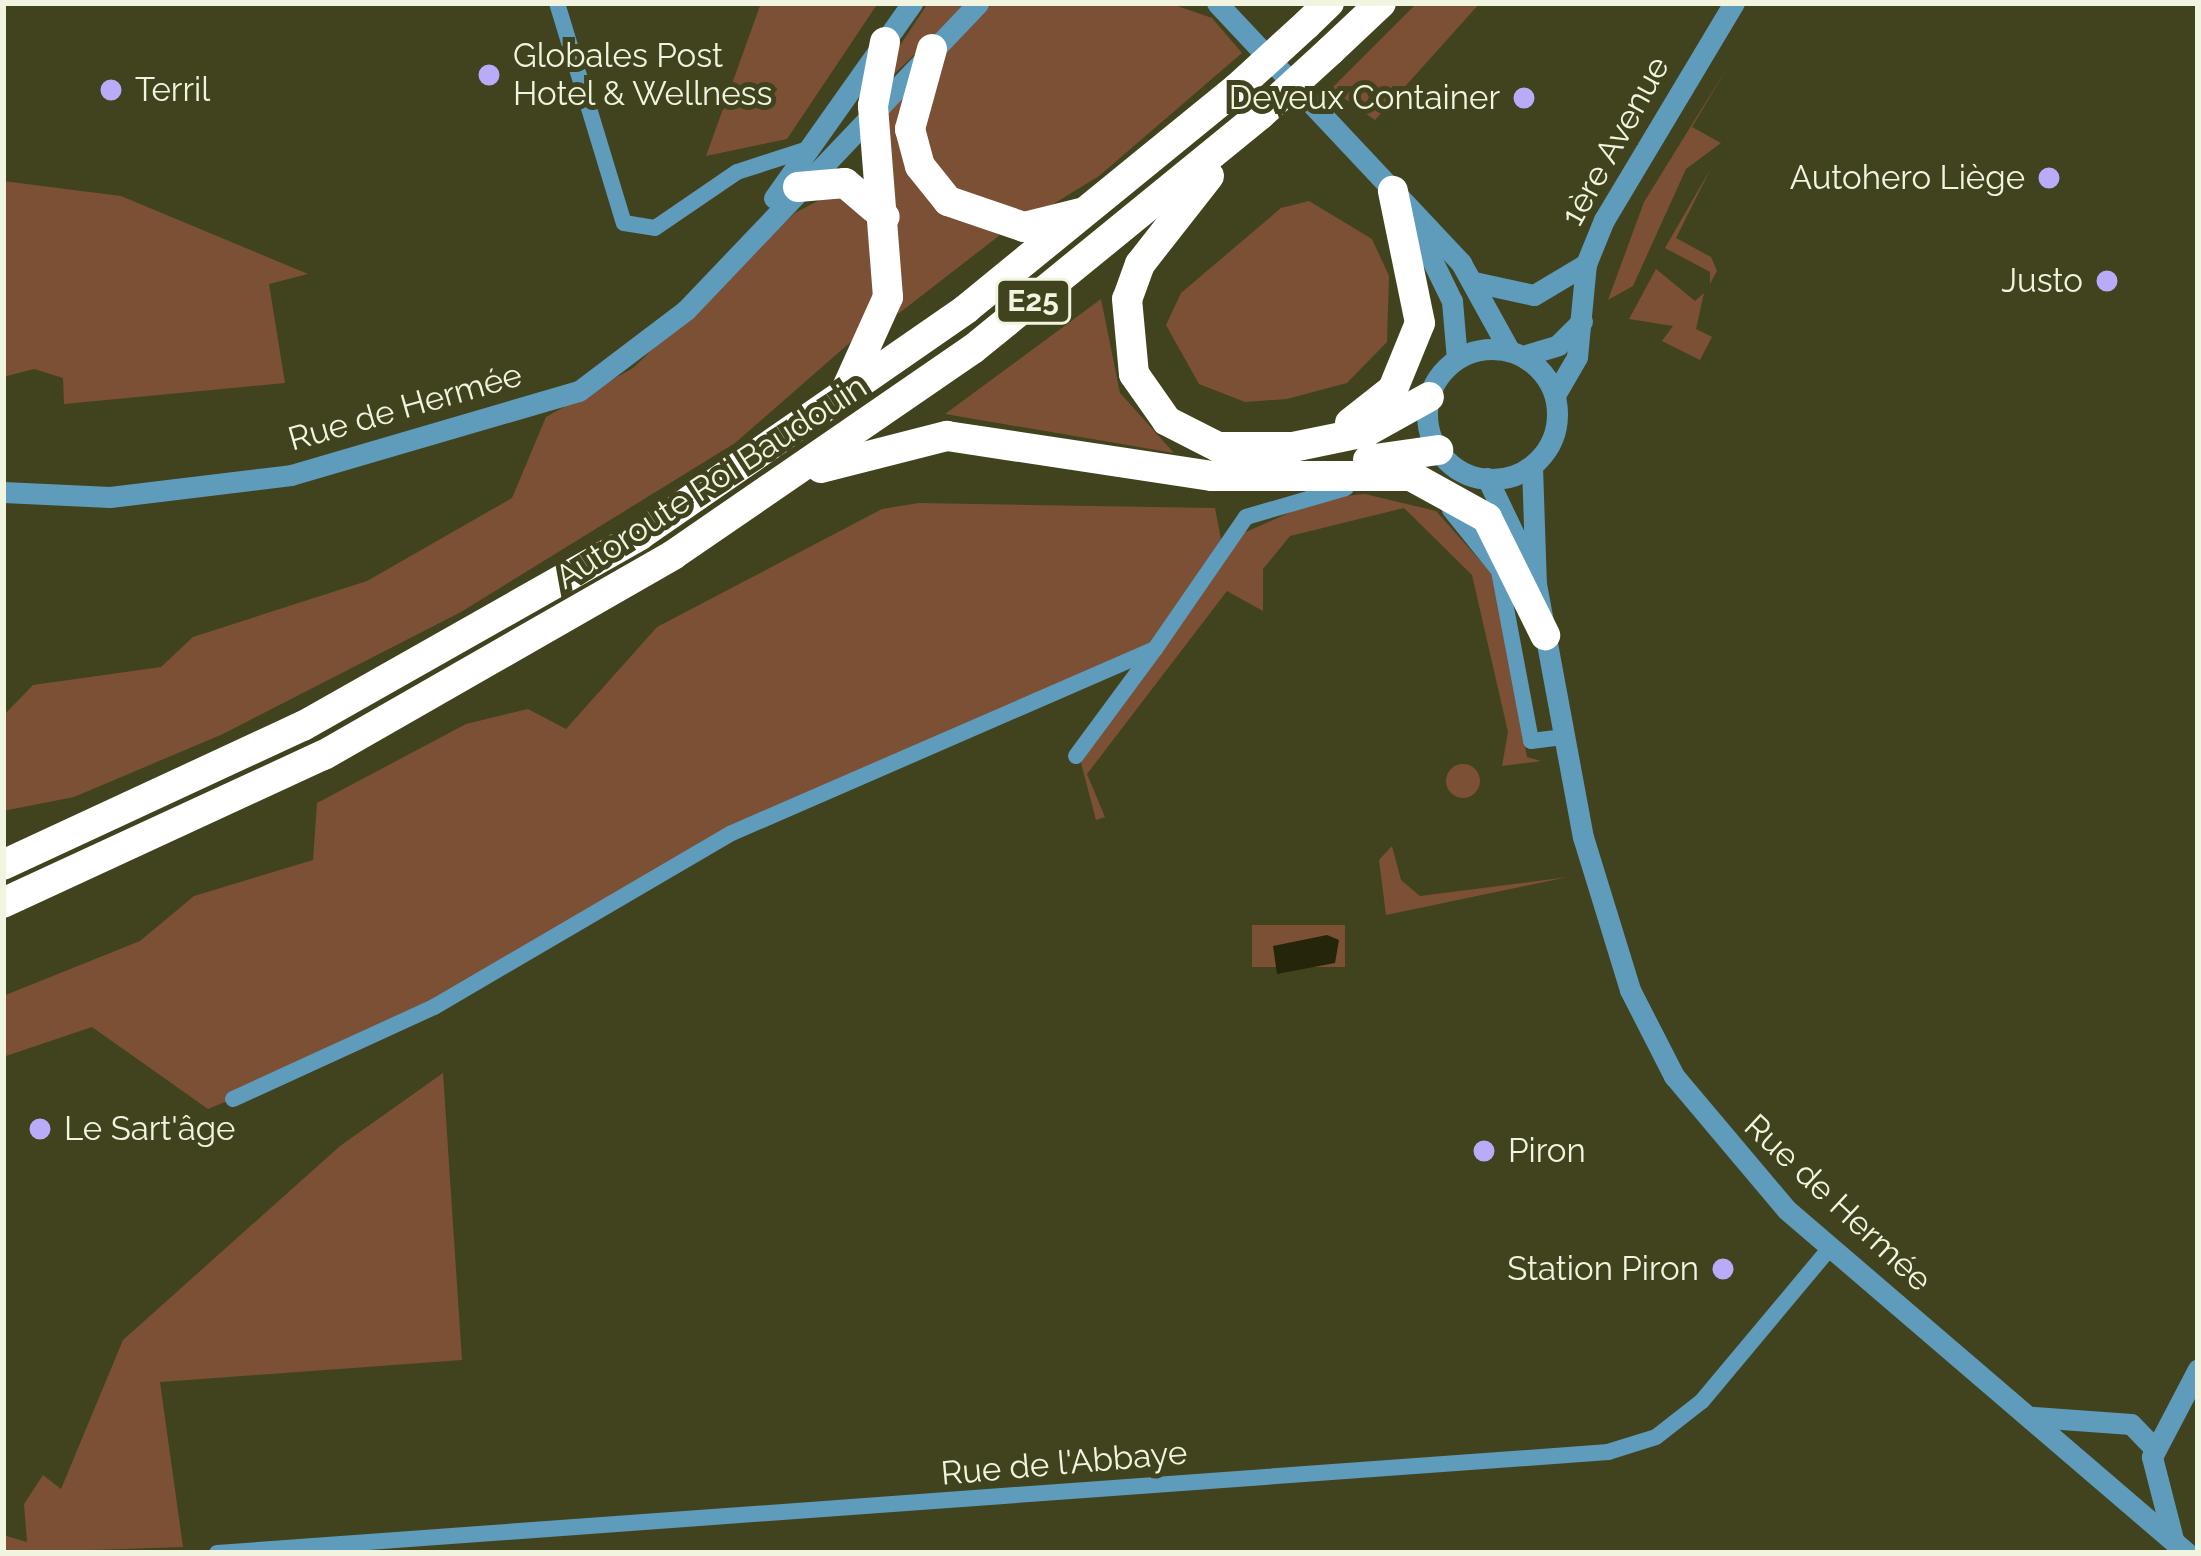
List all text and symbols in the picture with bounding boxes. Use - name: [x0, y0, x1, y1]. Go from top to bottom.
- place label: Globales Post Hotel & Wellness: [513, 36, 775, 114]
- street label: 1ère Avenue: [1552, 49, 1678, 233]
- marker: Globales Post Hotel & Wellness: [476, 62, 502, 88]
- place label: Terril: [135, 70, 210, 110]
- marker: Terril: [98, 77, 124, 103]
- place label: Deveux Container: [1229, 78, 1500, 118]
- marker: Deveux Container: [1511, 85, 1537, 111]
- place label: Autohero Liège: [1790, 158, 2025, 198]
- marker: Autohero Liège: [2036, 165, 2062, 191]
- place label: Justo: [2001, 261, 2083, 301]
- marker: Justo: [2094, 268, 2120, 294]
- road number: E25: [994, 277, 1072, 325]
- street label: Rue de Hermée: [284, 355, 526, 459]
- street label: Autoroute Roi Baudouin: [548, 367, 874, 597]
- street label: Rue de Hermée: [1736, 1106, 1940, 1300]
- place label: Le Sart'âge: [64, 1109, 235, 1149]
- marker: Le Sart'âge: [27, 1116, 53, 1142]
- place label: Piron: [1508, 1131, 1586, 1171]
- marker: Piron: [1471, 1138, 1497, 1164]
- place label: Station Piron: [1507, 1249, 1699, 1289]
- marker: Station Piron: [1710, 1256, 1736, 1282]
- street label: Rue de l'Abbaye: [939, 1433, 1189, 1493]

